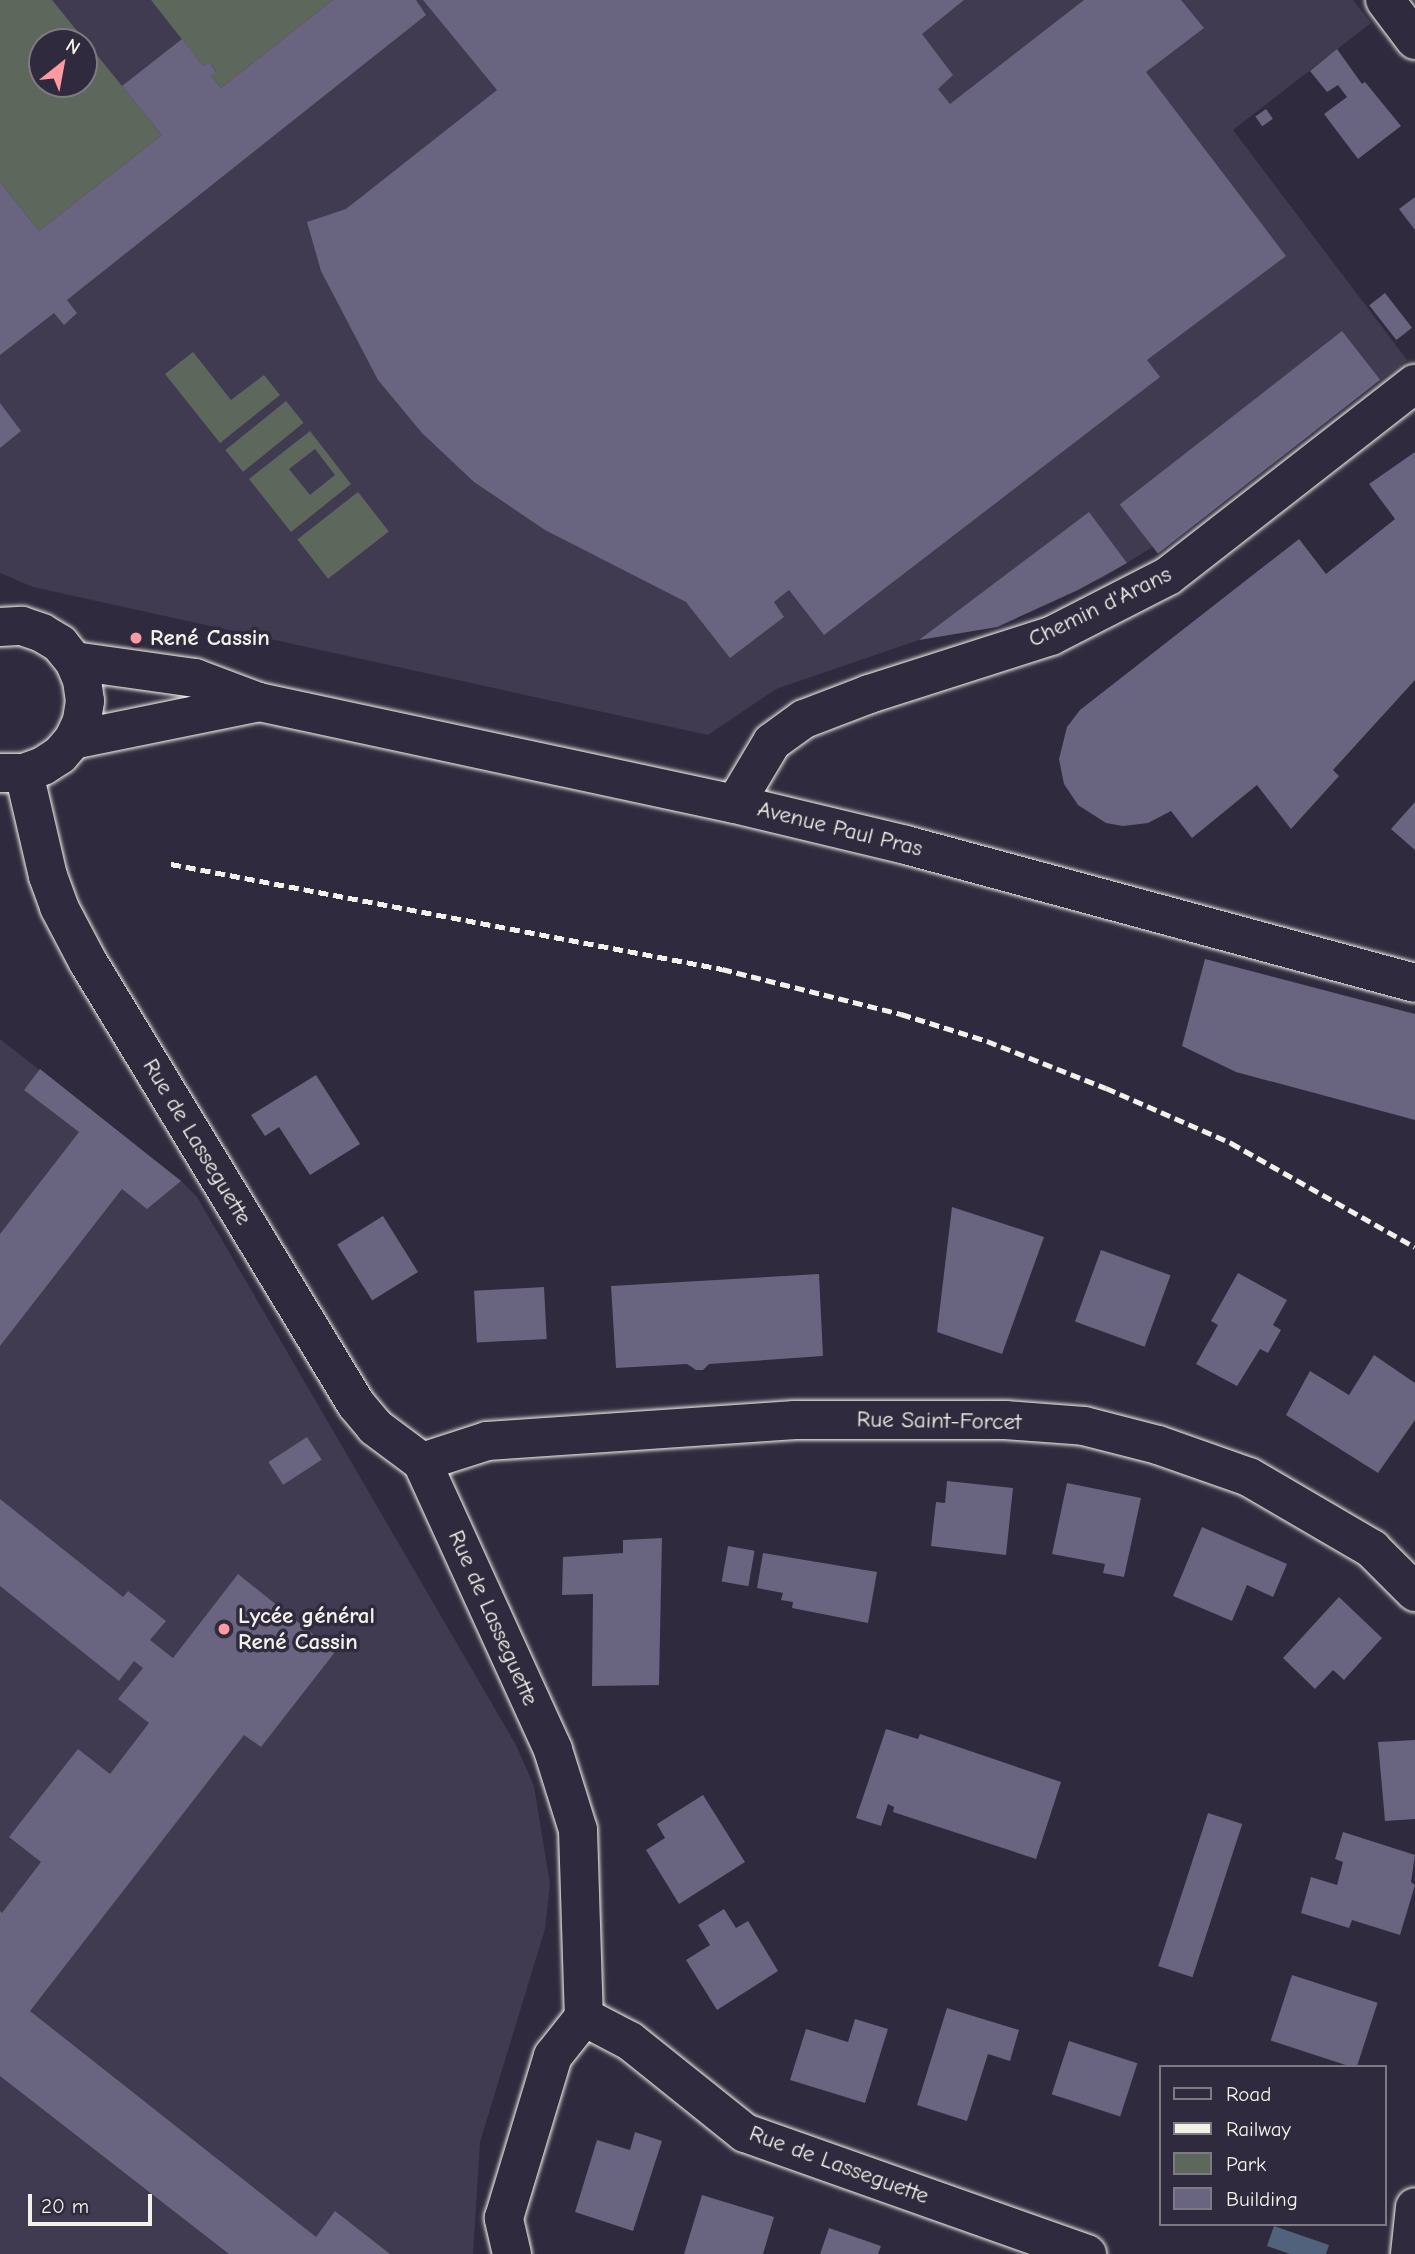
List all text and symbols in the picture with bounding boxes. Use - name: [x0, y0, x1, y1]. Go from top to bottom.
- north arrow: [28, 28, 98, 98]
- text: N: [62, 34, 84, 59]
- street label: Chemin d'Arans: [1024, 561, 1176, 653]
- place label: René Cassin: [150, 624, 270, 652]
- marker: René Cassin: [128, 630, 144, 646]
- street label: Avenue Paul Pras: [755, 795, 925, 863]
- street label: Rue de Lasseguette: [136, 1054, 258, 1230]
- street label: Rue Saint-Forcet: [856, 1406, 1022, 1436]
- street label: Rue de Lasseguette: [442, 1526, 544, 1710]
- place label: Lycée général René Cassin: [238, 1602, 375, 1656]
- marker: Lycée général René Cassin: [216, 1621, 232, 1637]
- legend: [1160, 2065, 1387, 2226]
- text: Road: [1226, 2082, 1271, 2106]
- text: Railway: [1226, 2117, 1291, 2141]
- street label: Rue de Lasseguette: [745, 2120, 933, 2210]
- text: Park: [1226, 2152, 1266, 2176]
- scale bar: [32, 2180, 156, 2224]
- text: Building: [1226, 2187, 1298, 2211]
- text: 20 m: [41, 2194, 89, 2218]

